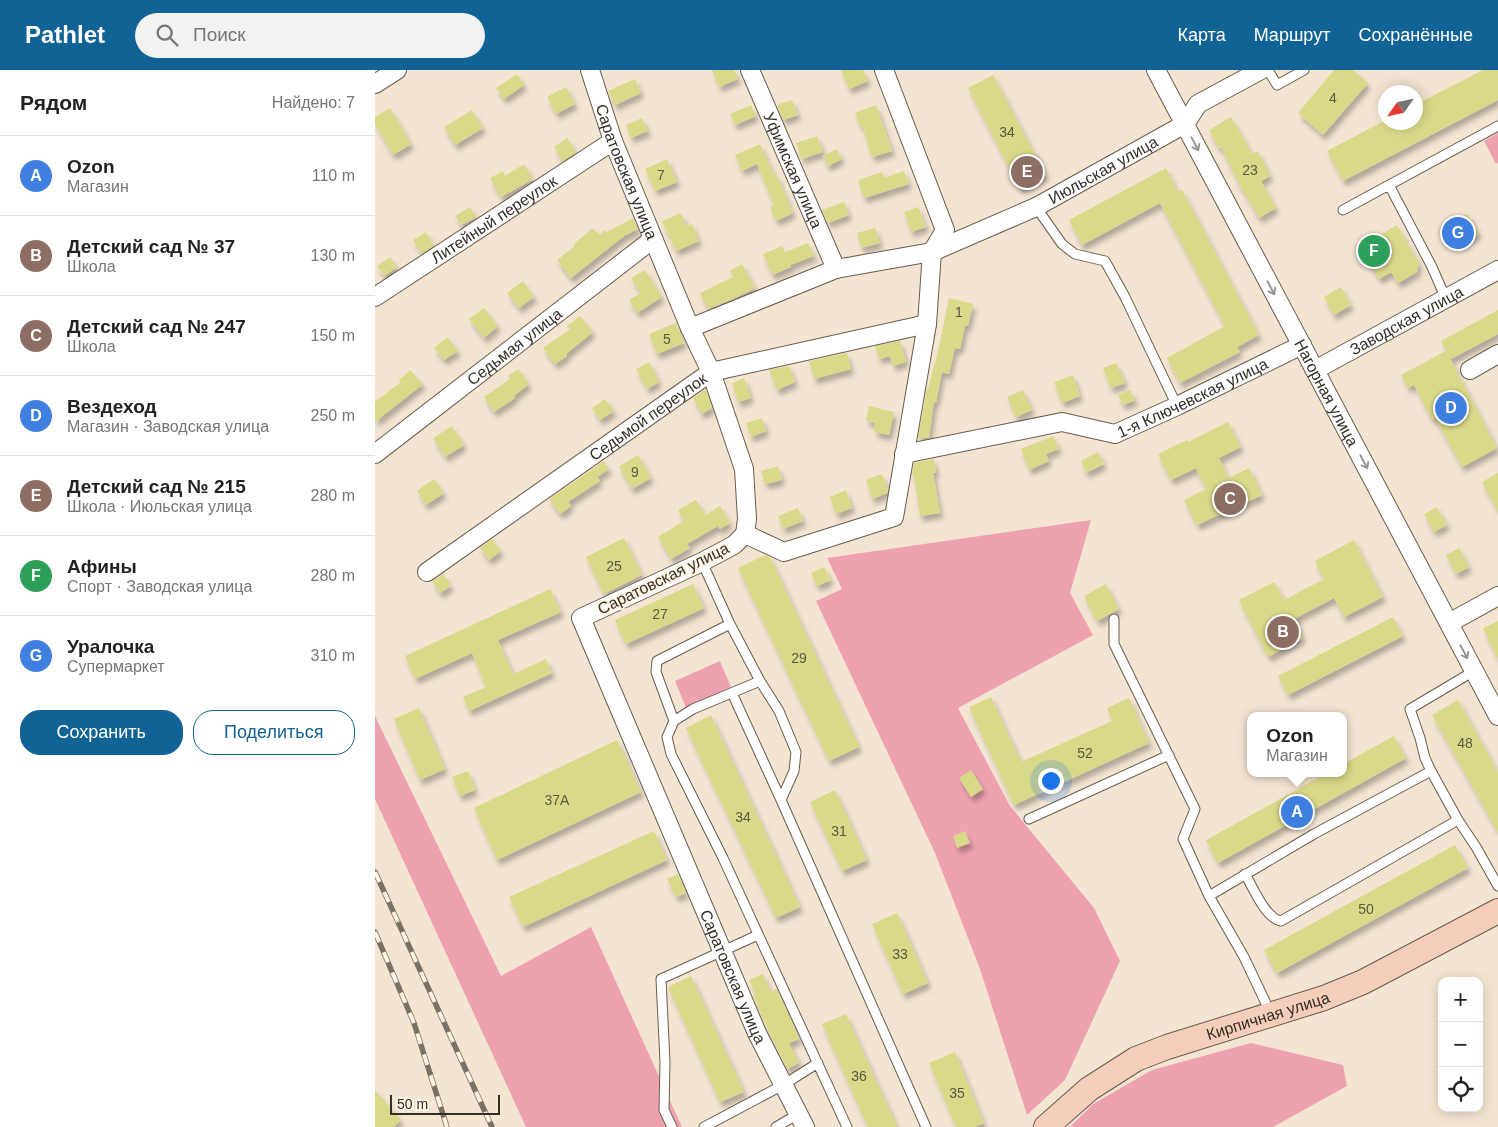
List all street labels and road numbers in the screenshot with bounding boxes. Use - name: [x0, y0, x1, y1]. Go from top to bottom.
- street label: Саратовская улица: [593, 102, 661, 242]
- street label: Уфимская улица: [760, 110, 825, 231]
- street label: Июльская улица: [1046, 133, 1161, 207]
- street label: Литейный переулок: [428, 172, 561, 267]
- street label: Заводская улица: [1347, 283, 1466, 358]
- street label: Седьмая улица: [464, 305, 565, 389]
- street label: Нагорная улица: [1291, 336, 1362, 449]
- street label: 1-я Ключевская улица: [1115, 355, 1271, 441]
- street label: Седьмой переулок: [586, 369, 711, 464]
- street label: Саратовская улица: [595, 539, 732, 618]
- street label: Саратовская улица: [697, 907, 769, 1047]
- street label: Кирпичная улица: [1204, 989, 1332, 1043]

